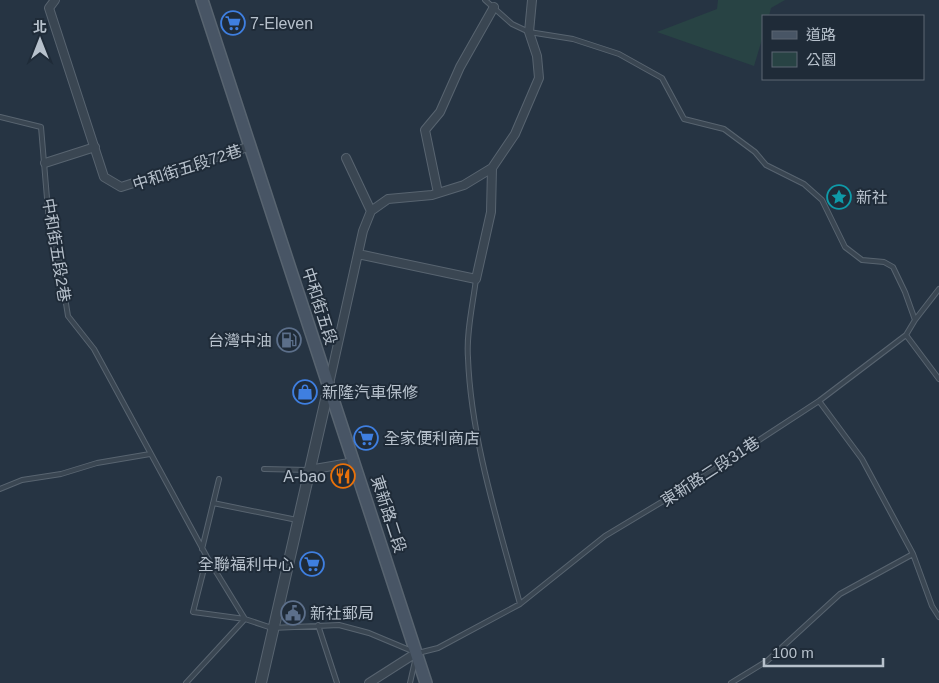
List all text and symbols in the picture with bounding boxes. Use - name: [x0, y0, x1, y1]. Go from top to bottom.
- supermarket icon: 7-Eleven: [220, 10, 246, 36]
- north arrow: [15, 15, 65, 65]
- place label: 7-Eleven: [250, 15, 313, 32]
- legend: [762, 15, 924, 80]
- text: 北: [33, 19, 47, 35]
- text: 道路: [806, 26, 836, 43]
- text: 公園: [806, 51, 836, 68]
- street label: 中和街五段72巷: [130, 142, 244, 193]
- place icon: 新社: [826, 184, 852, 210]
- place label: 新社: [856, 189, 888, 206]
- street label: 中和街五段2巷: [40, 197, 73, 303]
- street label: 中和街五段: [299, 265, 340, 347]
- fuel station icon: 台灣中油: [276, 327, 302, 353]
- place label: 台灣中油: [208, 332, 272, 349]
- shop icon: 新隆汽車保修: [292, 379, 318, 405]
- place label: 新隆汽車保修: [322, 384, 418, 401]
- supermarket icon: 全家便利商店: [353, 425, 379, 451]
- place label: 全家便利商店: [384, 430, 480, 447]
- street label: 東新路二段31巷: [658, 433, 763, 510]
- restaurant icon: A-bao: [330, 463, 356, 489]
- place label: A-bao: [283, 468, 326, 485]
- street label: 東新路二段: [368, 473, 409, 555]
- supermarket icon: 全聯福利中心: [299, 551, 325, 577]
- place label: 全聯福利中心: [198, 556, 294, 573]
- public building icon: 新社郵局: [280, 600, 306, 626]
- place label: 新社郵局: [310, 605, 374, 622]
- scale bar: [764, 636, 883, 668]
- text: 100 m: [772, 644, 814, 661]

